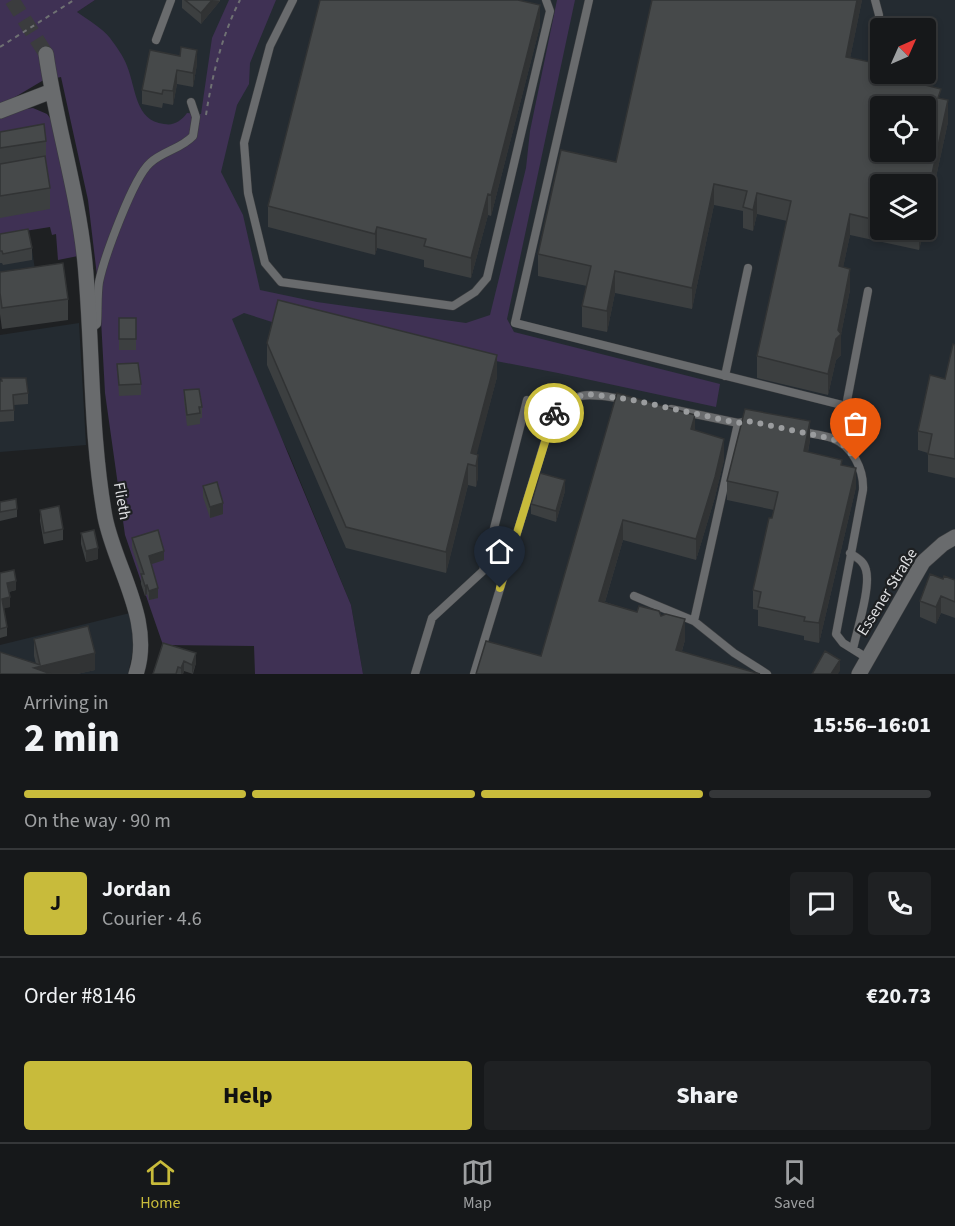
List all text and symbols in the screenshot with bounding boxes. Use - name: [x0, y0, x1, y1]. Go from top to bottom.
- north arrow: [870, 18, 936, 84]
- map controls: [870, 18, 936, 240]
- button: locate: [870, 96, 936, 162]
- button: layers: [870, 174, 936, 240]
- courier: [524, 383, 584, 443]
- icon: bike: [538, 397, 571, 430]
- pin: [830, 398, 881, 460]
- icon: bag: [839, 407, 872, 440]
- street label: Flieth: [108, 480, 136, 522]
- pin: [474, 526, 525, 588]
- icon: home: [483, 535, 516, 568]
- street label: Essener Straße: [851, 544, 923, 640]
- text: Arriving in: [24, 689, 109, 717]
- text: 15:56–16:01: [813, 709, 931, 741]
- text: 2 min: [24, 711, 120, 767]
- text: On the way · 90 m: [24, 807, 171, 835]
- button: chat: [790, 872, 853, 935]
- button: phone: [868, 872, 931, 935]
- text: Jordan: [102, 873, 171, 905]
- text: J: [50, 887, 61, 919]
- text: Courier · 4.6: [102, 905, 202, 933]
- text: Order #8146: [24, 980, 136, 1012]
- text: €20.73: [866, 980, 931, 1012]
- button: Help: [24, 1061, 472, 1130]
- button: Share: [484, 1061, 931, 1130]
- tab: Home: [140, 1156, 180, 1214]
- tab: Map: [461, 1156, 494, 1214]
- tab: Saved: [774, 1156, 815, 1214]

